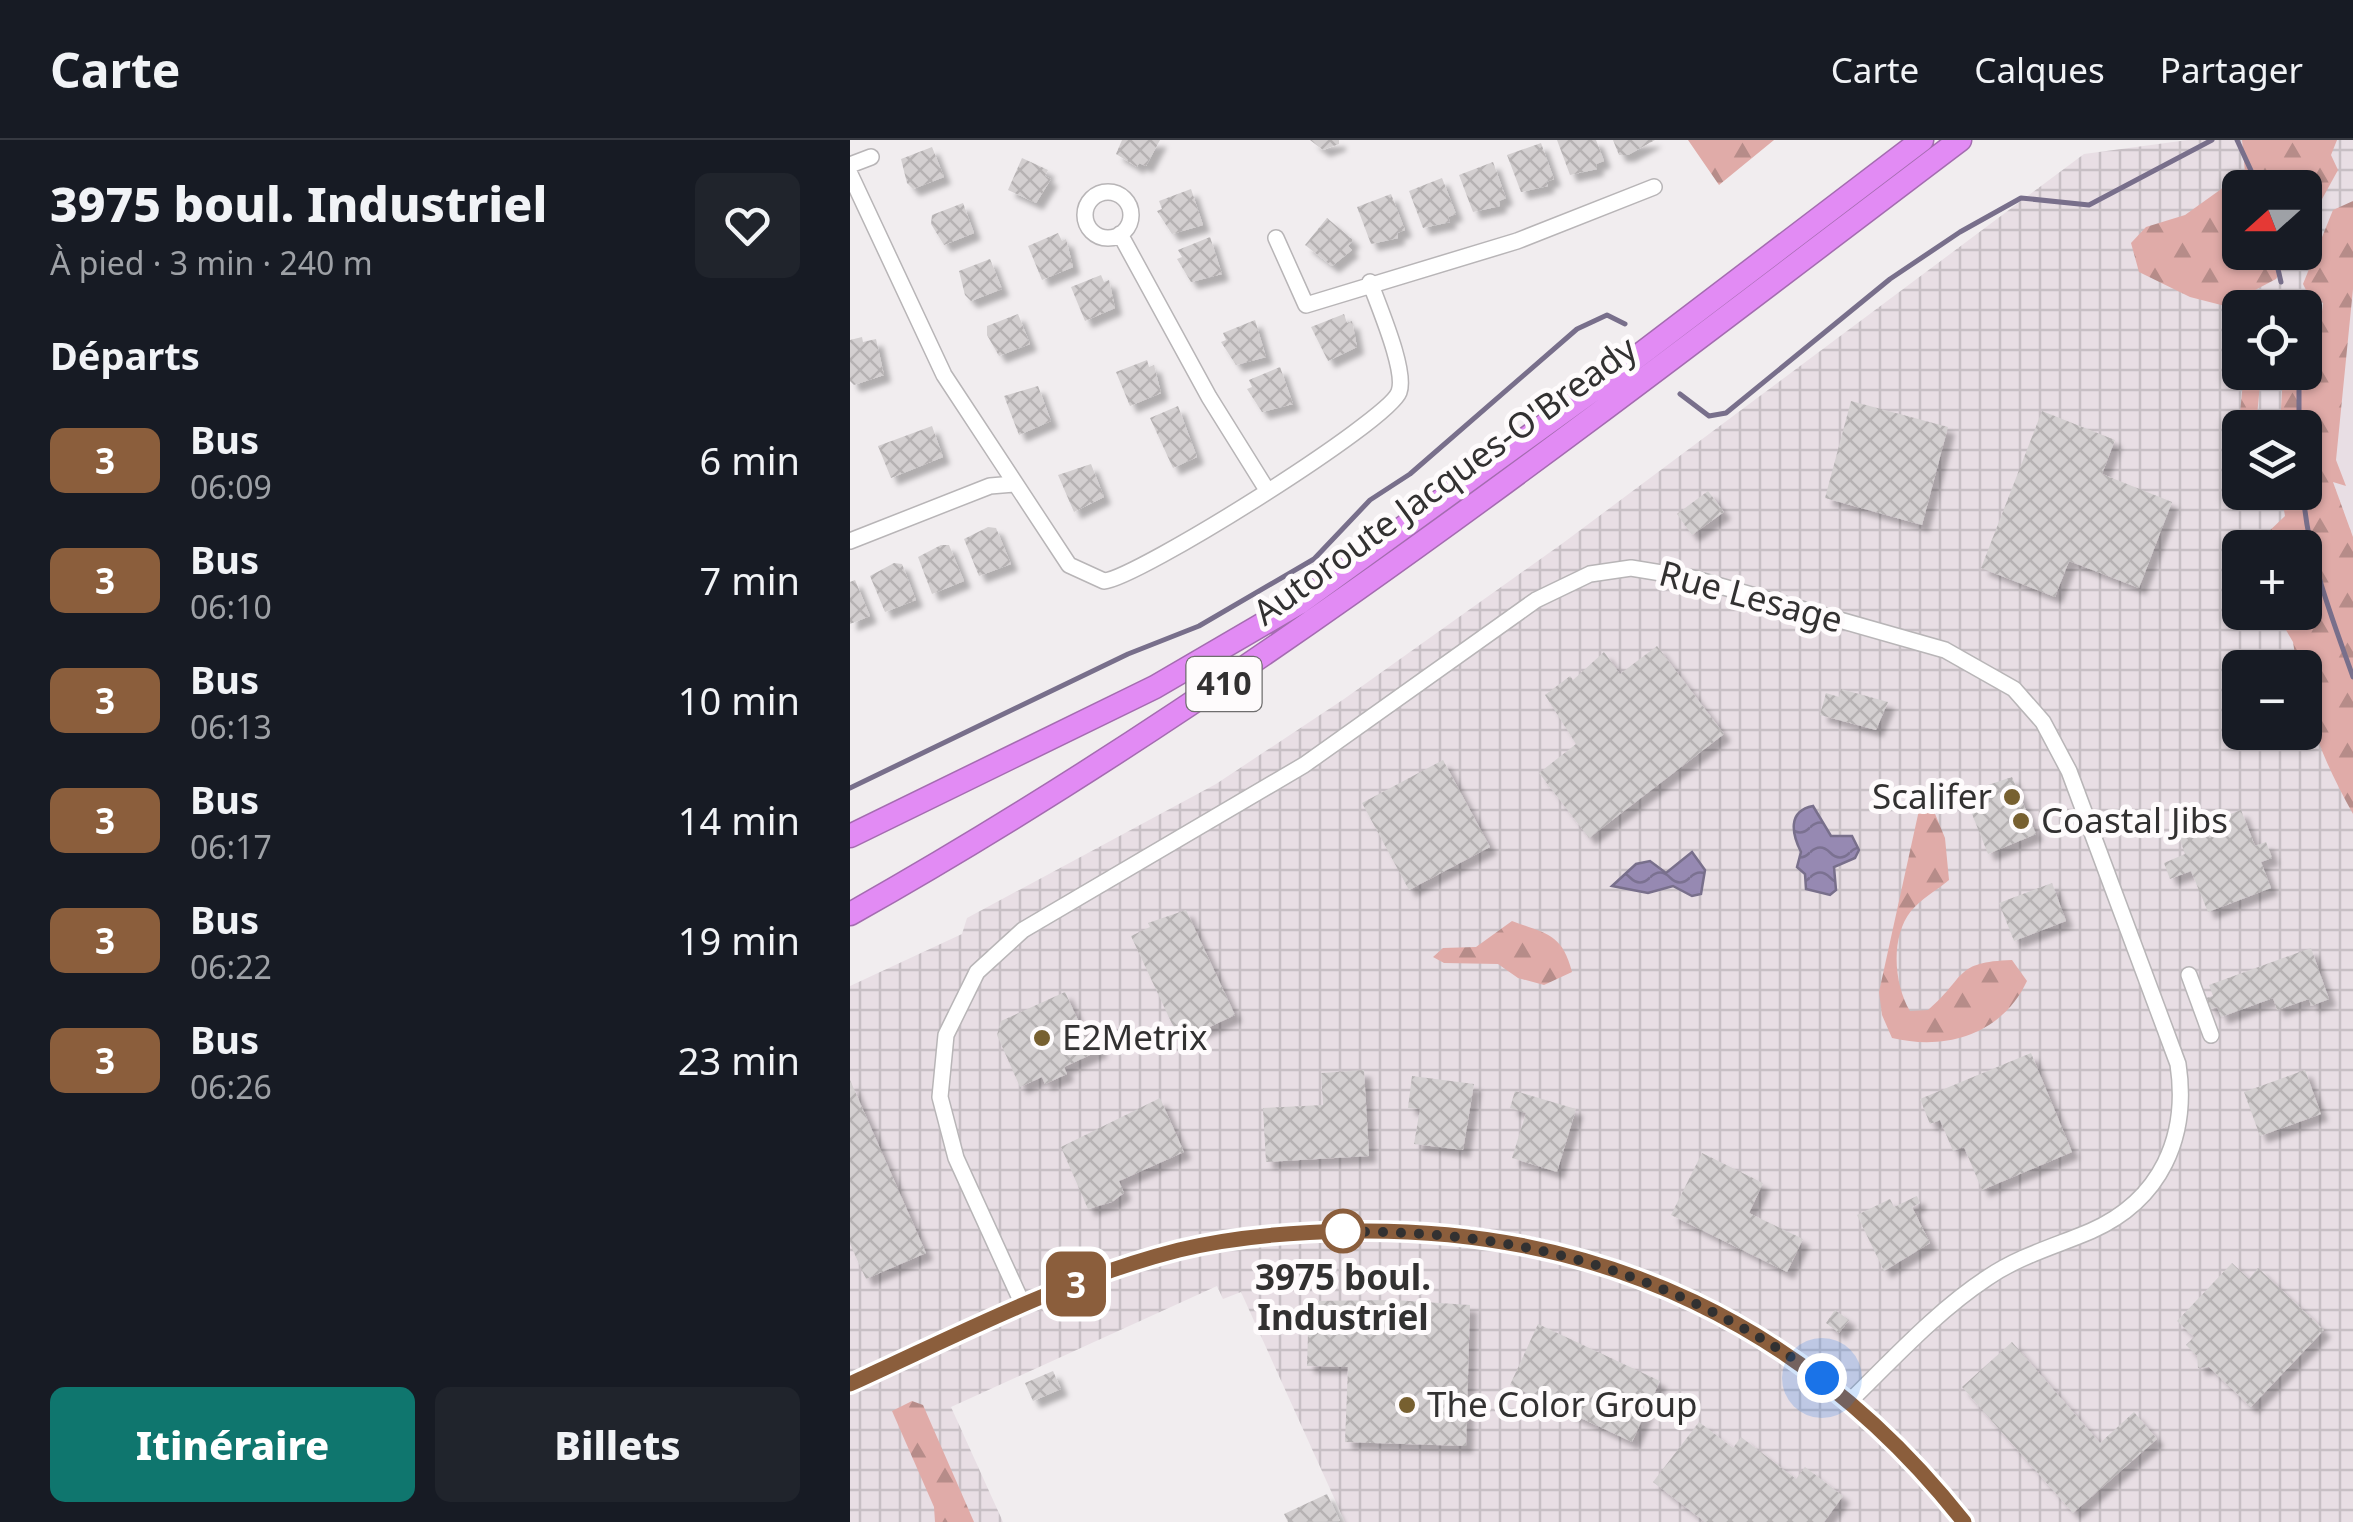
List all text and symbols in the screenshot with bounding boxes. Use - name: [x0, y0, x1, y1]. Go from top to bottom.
- text: Carte: [50, 37, 181, 102]
- text: Carte: [1831, 46, 1919, 93]
- text: Calques: [1974, 46, 2105, 93]
- text: Partager: [2160, 46, 2303, 93]
- north arrow: [2222, 170, 2322, 270]
- map controls: [2222, 170, 2322, 750]
- text: 3975 boul. Industriel: [50, 171, 547, 236]
- button: heart: [695, 173, 800, 278]
- text: À pied · 3 min · 240 m: [50, 241, 373, 284]
- button: locate: [2222, 290, 2322, 390]
- street label: Autoroute Jacques-O'Bready: [1243, 325, 1645, 635]
- text: Départs: [50, 329, 200, 381]
- button: layers: [2222, 410, 2322, 510]
- text: Bus: [190, 413, 259, 465]
- text: 6 min: [700, 434, 800, 486]
- text: 3: [95, 437, 115, 484]
- text: 06:09: [190, 465, 272, 508]
- button: +: [2222, 530, 2322, 630]
- text: Bus: [190, 533, 259, 585]
- street label: Rue Lesage: [1655, 549, 1848, 643]
- text: 7 min: [700, 554, 800, 606]
- text: 3: [95, 557, 115, 604]
- text: 06:10: [190, 585, 272, 628]
- button: −: [2222, 650, 2322, 750]
- text: Bus: [190, 653, 259, 705]
- road number: 410: [1186, 657, 1262, 711]
- text: 10 min: [678, 674, 800, 726]
- text: 3: [95, 677, 115, 724]
- text: 06:13: [190, 705, 272, 748]
- place label: Scalifer: [1872, 772, 1992, 819]
- text: Bus: [190, 773, 259, 825]
- marker: Scalifer: [2001, 786, 2023, 808]
- text: 14 min: [678, 794, 800, 846]
- place label: Coastal Jibs: [2041, 796, 2228, 843]
- text: 3: [95, 797, 115, 844]
- marker: Coastal Jibs: [2010, 810, 2032, 832]
- text: 06:17: [190, 825, 272, 868]
- text: Bus: [190, 893, 259, 945]
- text: 19 min: [678, 914, 800, 966]
- text: 3: [95, 917, 115, 964]
- text: 06:22: [190, 945, 272, 988]
- text: Bus: [190, 1013, 259, 1065]
- place label: E2Metrix: [1062, 1013, 1208, 1060]
- marker: E2Metrix: [1031, 1027, 1053, 1049]
- text: 23 min: [678, 1034, 800, 1086]
- text: 3: [95, 1037, 115, 1084]
- text: 06:26: [190, 1065, 272, 1108]
- marker: 3975 boul. Industriel: [1322, 1210, 1364, 1252]
- line badge: 3: [1044, 1252, 1108, 1316]
- place label: 3975 boul. Industriel: [1255, 1253, 1431, 1340]
- text: 3: [1066, 1261, 1086, 1308]
- your location: [1797, 1353, 1847, 1403]
- place label: The Color Group: [1427, 1380, 1698, 1427]
- button: Itinéraire: [50, 1387, 415, 1502]
- button: Billets: [435, 1387, 800, 1502]
- marker: The Color Group: [1396, 1394, 1418, 1416]

